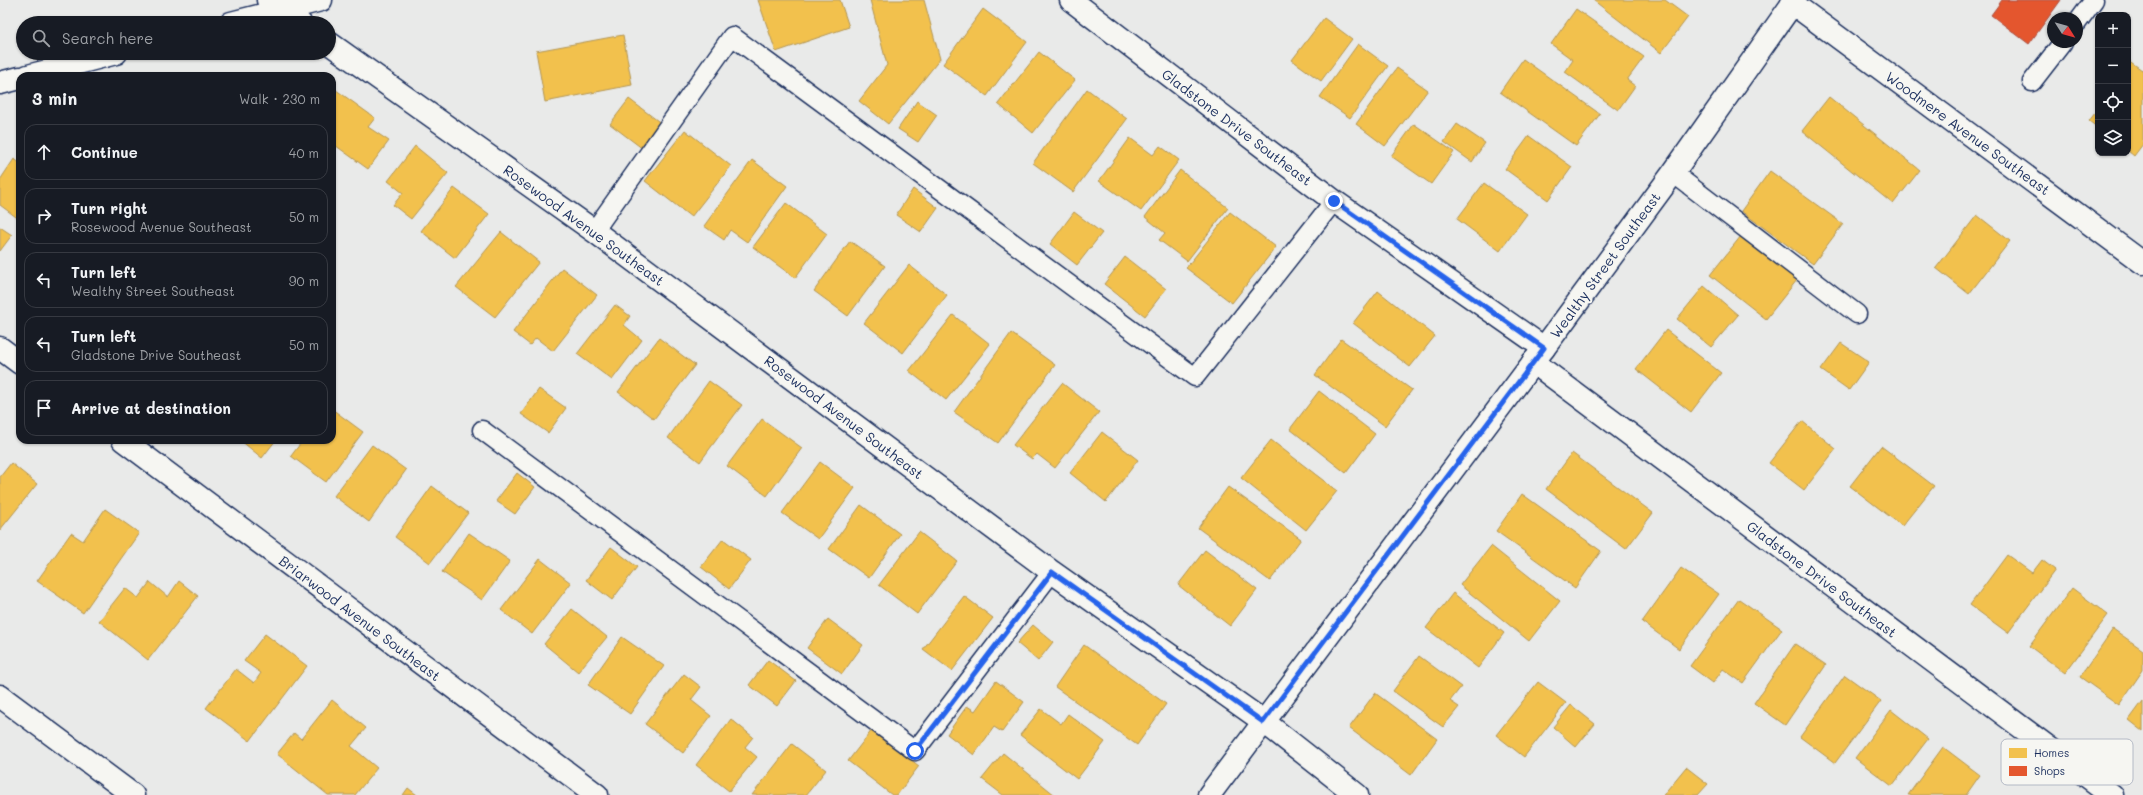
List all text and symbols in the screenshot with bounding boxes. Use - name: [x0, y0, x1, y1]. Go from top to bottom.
- north arrow: [2047, 12, 2083, 48]
- map controls: [2095, 12, 2131, 156]
- button: +: [2095, 12, 2131, 48]
- search box: [16, 16, 336, 60]
- icon: search: [30, 27, 52, 49]
- text: Search here: [62, 28, 153, 48]
- button: −: [2095, 48, 2131, 84]
- street label: Gladstone Drive Southeast: [1158, 64, 1316, 190]
- street label: Woodmere Avenue Southeast: [1882, 67, 2054, 199]
- button: locate: [2095, 84, 2131, 120]
- text: 3 min: [32, 87, 77, 109]
- text: Walk · 230 m: [239, 90, 320, 107]
- button: layers: [2095, 120, 2131, 156]
- icon: ahead: [33, 141, 55, 163]
- text: Continue: [71, 142, 138, 162]
- text: 40 m: [289, 144, 319, 161]
- street label: Rosewood Avenue Southeast: [500, 160, 668, 290]
- street label: Wealthy Street Southeast: [1545, 188, 1665, 342]
- route end: [1325, 192, 1343, 210]
- text: Turn right: [71, 198, 148, 218]
- icon: right: [33, 205, 55, 227]
- text: 50 m: [289, 208, 319, 225]
- text: Rosewood Avenue Southeast: [71, 218, 252, 235]
- text: Turn left: [71, 262, 136, 282]
- icon: left: [33, 269, 55, 291]
- text: 90 m: [289, 272, 319, 289]
- text: Wealthy Street Southeast: [71, 282, 235, 299]
- text: Turn left: [71, 326, 136, 346]
- icon: left: [33, 333, 55, 355]
- text: 50 m: [289, 336, 319, 353]
- text: Gladstone Drive Southeast: [71, 346, 241, 363]
- street label: Rosewood Avenue Southeast: [761, 351, 927, 483]
- icon: arrive: [33, 397, 55, 419]
- text: Arrive at destination: [71, 398, 231, 418]
- street label: Gladstone Drive Southeast: [1743, 516, 1901, 642]
- street label: Briarwood Avenue Southeast: [275, 551, 445, 685]
- legend: [2001, 739, 2133, 785]
- route start: [906, 742, 924, 760]
- text: Homes: [2034, 745, 2069, 760]
- text: Shops: [2034, 763, 2065, 778]

